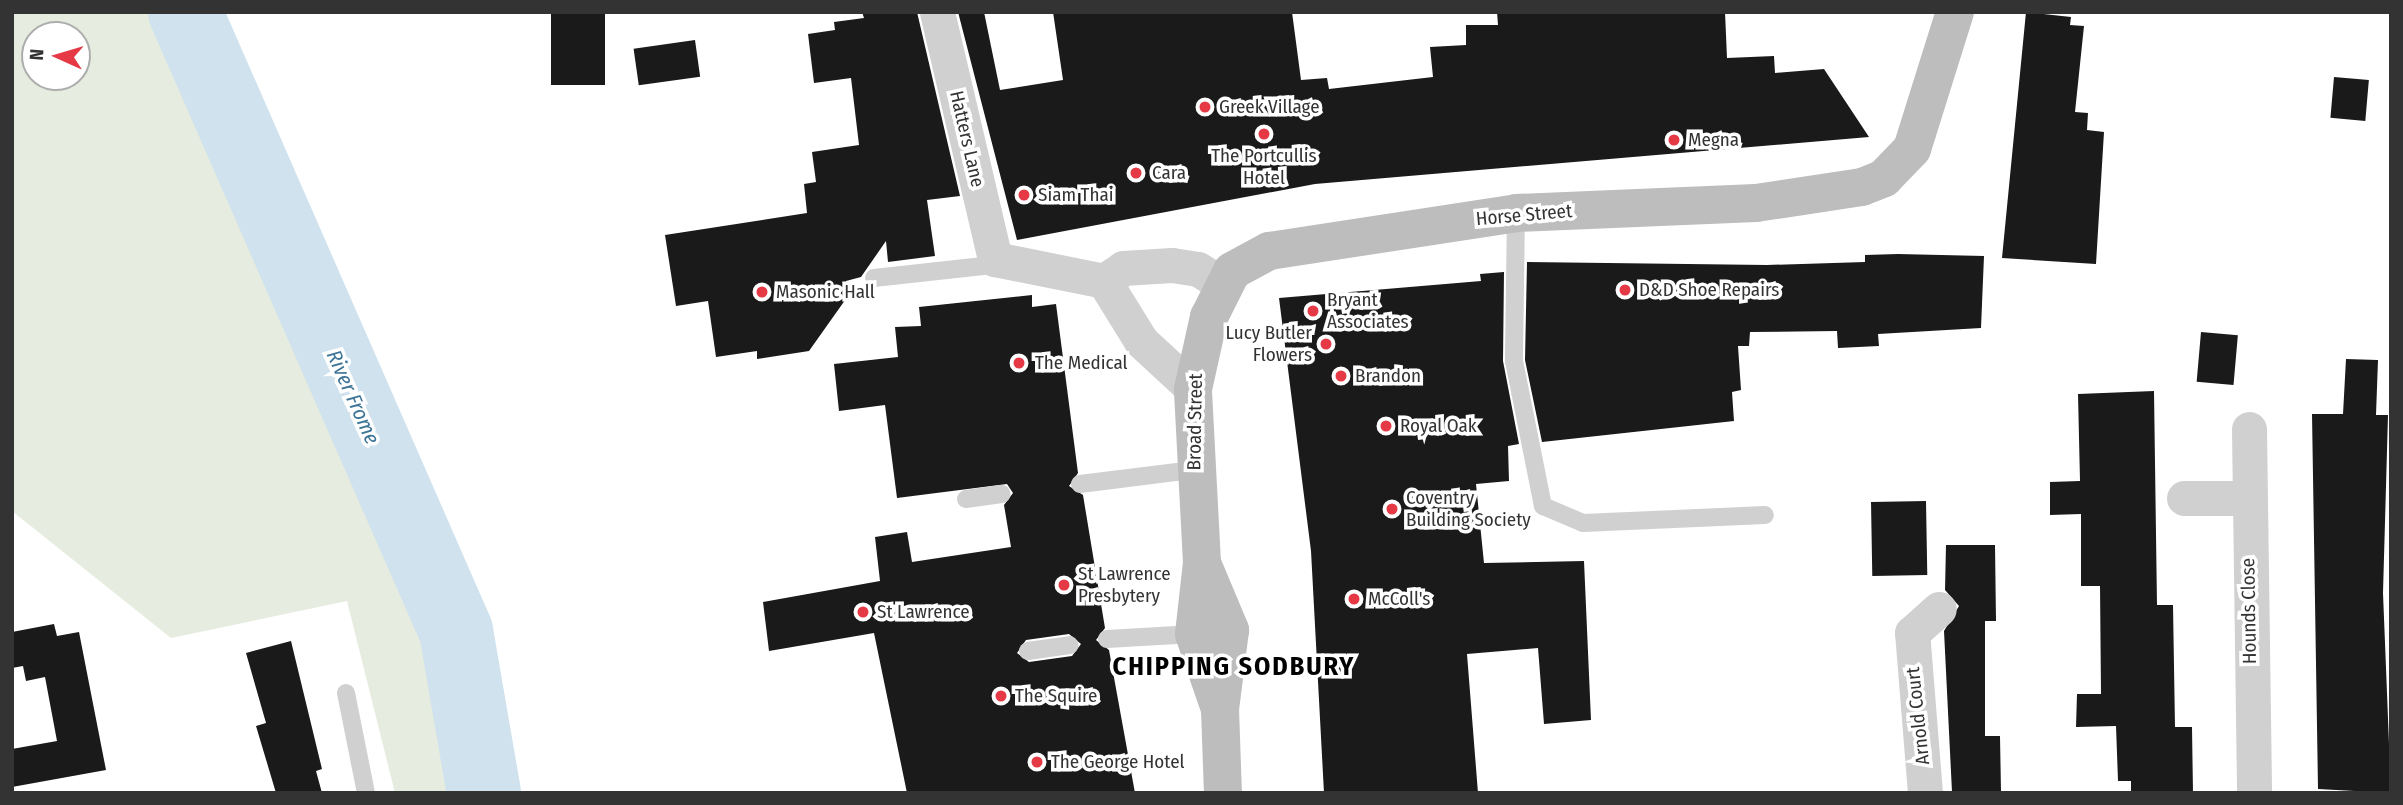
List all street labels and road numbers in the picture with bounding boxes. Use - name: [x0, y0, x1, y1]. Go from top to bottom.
- street label: Hatters Lane: [945, 89, 989, 189]
- street label: Horse Street: [1475, 199, 1573, 231]
- street label: Broad Street: [1183, 373, 1207, 471]
- street label: Hounds Close: [2237, 558, 2261, 664]
- street label: Arnold Court: [1902, 666, 1934, 766]

